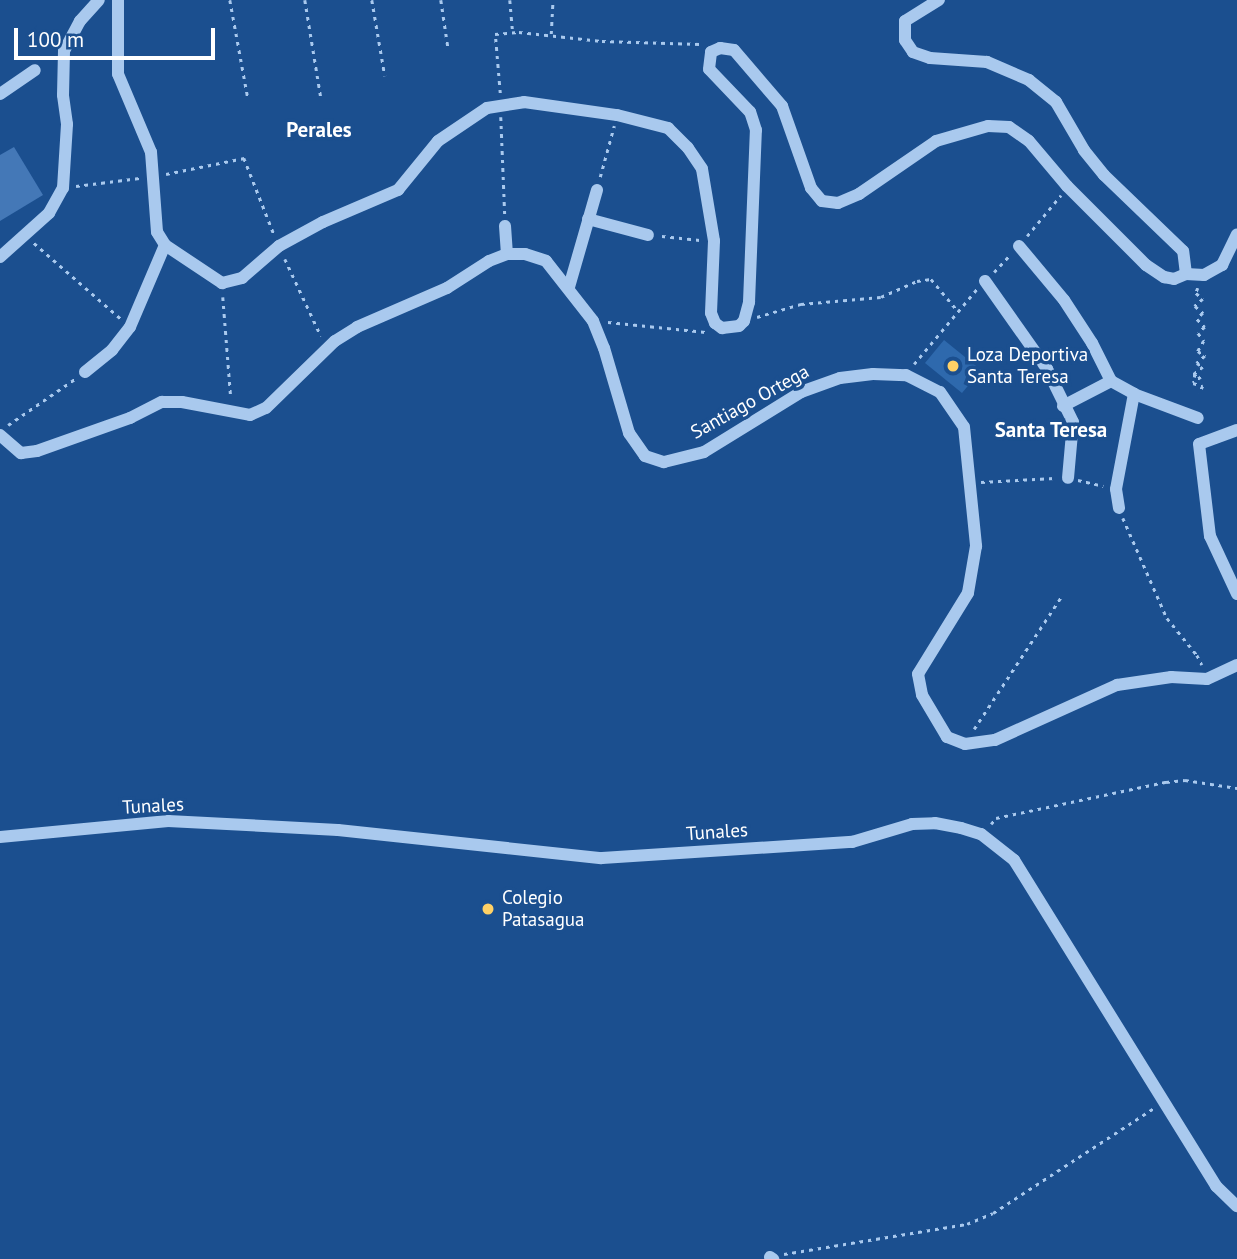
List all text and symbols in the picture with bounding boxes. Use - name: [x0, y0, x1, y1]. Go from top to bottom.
- scale bar: [18, 14, 219, 58]
- text: 100 m: [27, 26, 84, 53]
- district label: Perales: [286, 117, 352, 143]
- place label: Loza Deportiva Santa Teresa: [967, 344, 1088, 388]
- marker: Loza Deportiva Santa Teresa: [945, 358, 961, 374]
- street label: Santiago Ortega: [687, 360, 813, 444]
- district label: Santa Teresa: [994, 417, 1108, 443]
- street label: Tunales: [122, 793, 184, 819]
- street label: Tunales: [685, 818, 749, 846]
- place label: Colegio Patasagua: [502, 887, 585, 931]
- marker: Colegio Patasagua: [480, 901, 496, 917]

